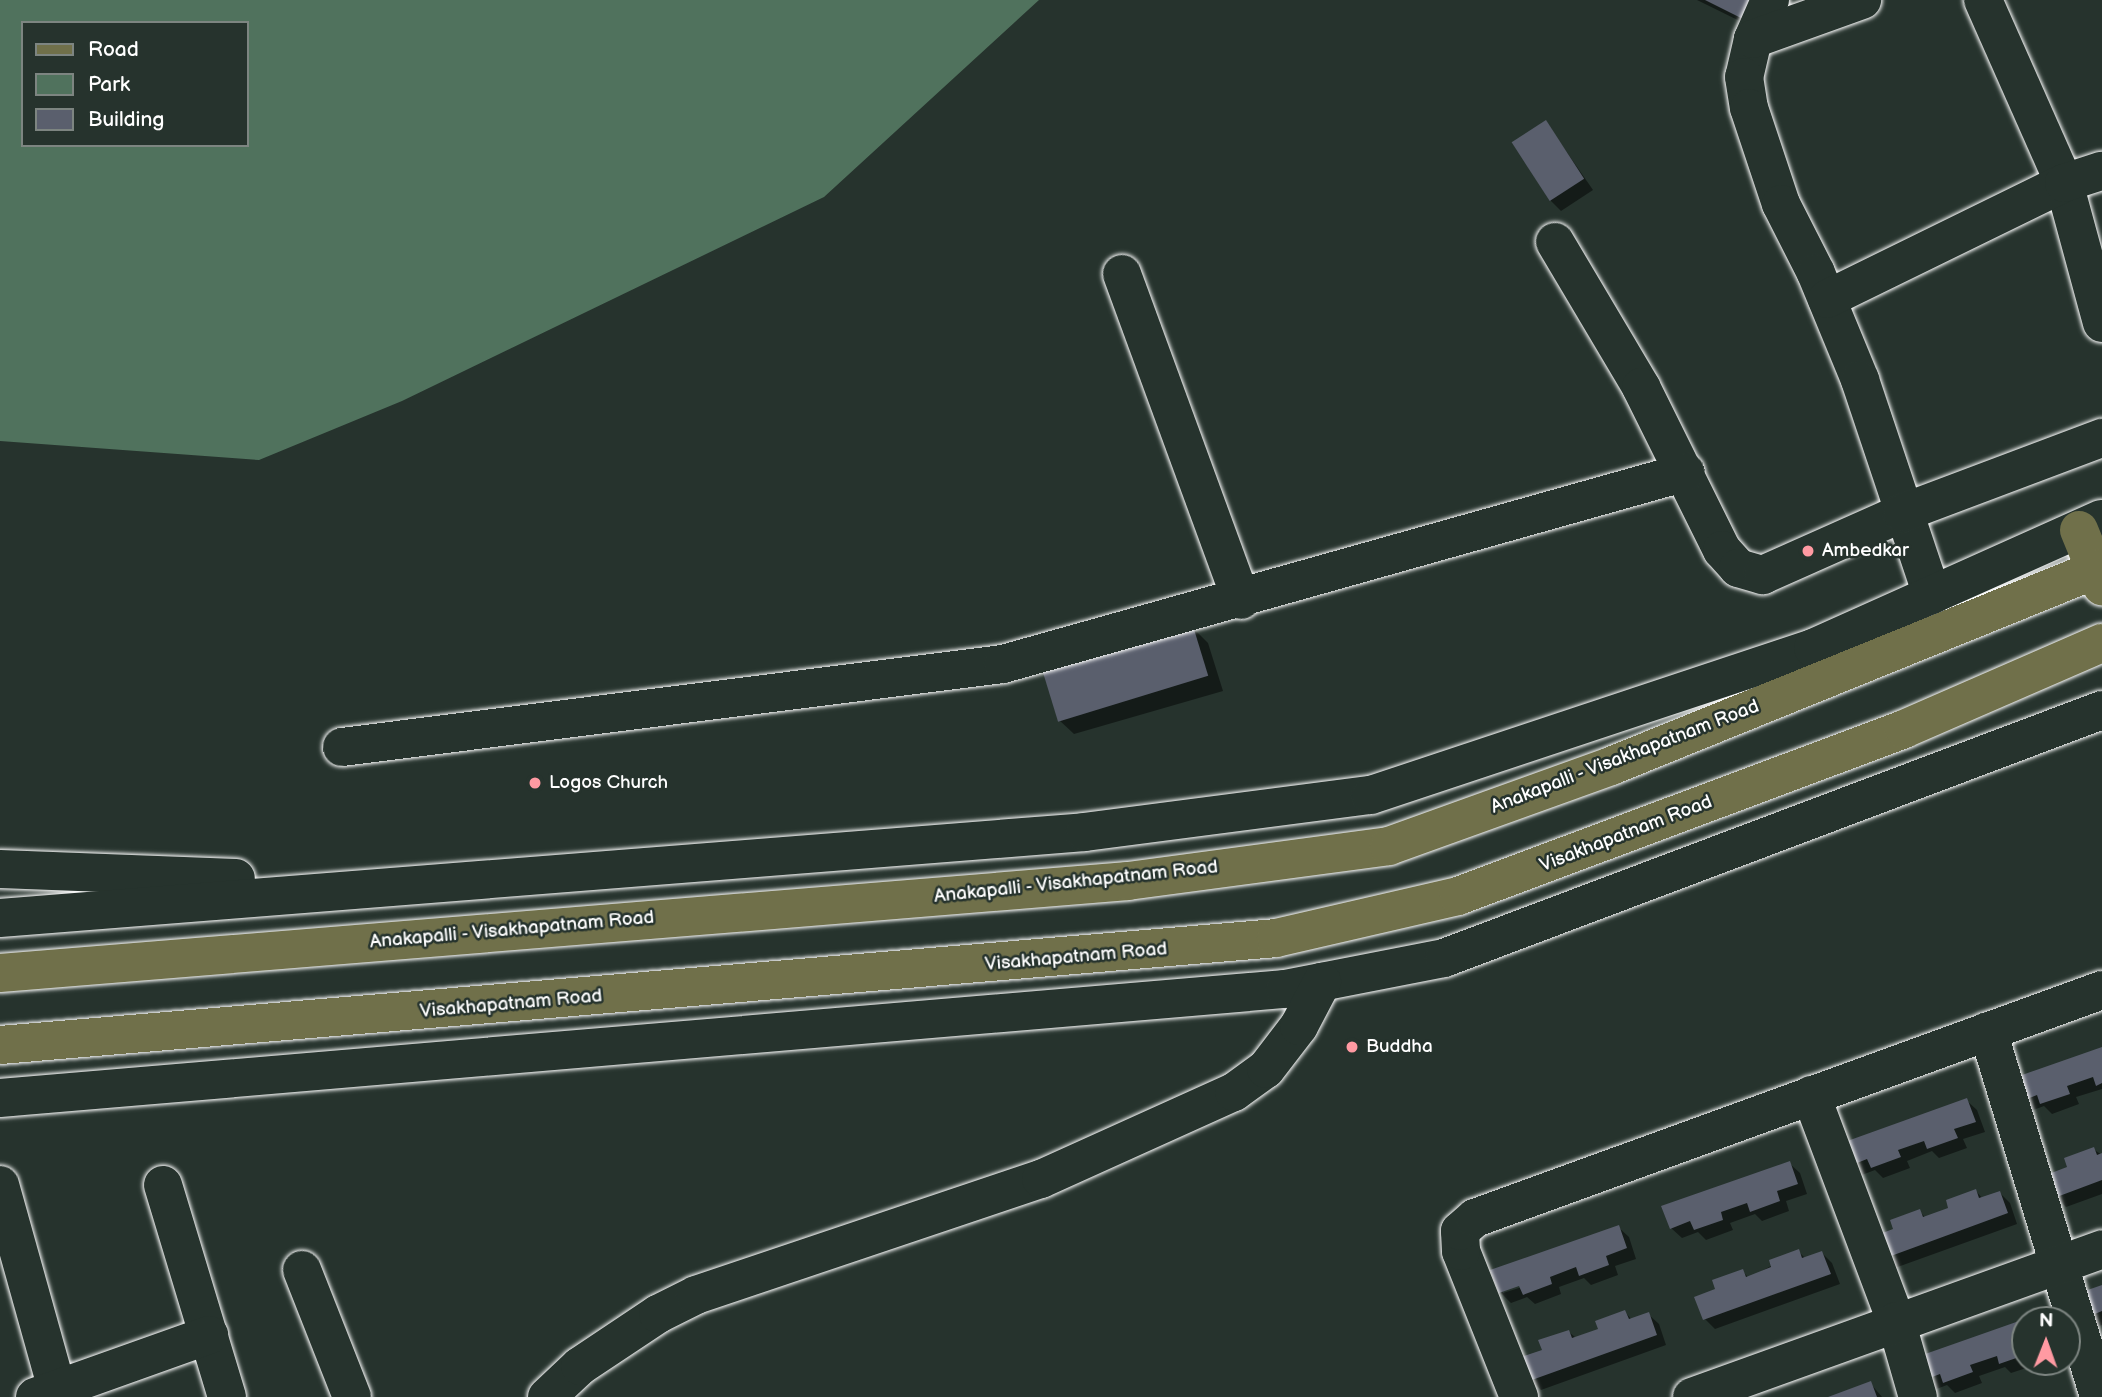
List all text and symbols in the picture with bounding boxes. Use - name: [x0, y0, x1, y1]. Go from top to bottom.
- legend: [21, 21, 248, 147]
- text: Road: [88, 37, 139, 62]
- text: Park: [88, 72, 130, 97]
- text: Building: [88, 107, 164, 132]
- place label: Ambedkar: [1822, 540, 1909, 562]
- marker: Ambedkar: [1800, 543, 1816, 559]
- street label: Anakapalli - Visakhapatnam Road: [1487, 695, 1763, 819]
- place label: Logos Church: [549, 772, 668, 794]
- marker: Logos Church: [527, 775, 543, 791]
- street label: Visakhapatnam Road: [1537, 791, 1715, 877]
- street label: Anakapalli - Visakhapatnam Road: [932, 856, 1220, 908]
- street label: Anakapalli - Visakhapatnam Road: [368, 906, 656, 954]
- street label: Visakhapatnam Road: [984, 938, 1168, 976]
- street label: Visakhapatnam Road: [419, 985, 603, 1023]
- place label: Buddha: [1366, 1036, 1433, 1058]
- marker: Buddha: [1344, 1039, 1360, 1055]
- north arrow: [2011, 1306, 2081, 1376]
- text: N: [2039, 1310, 2054, 1333]

